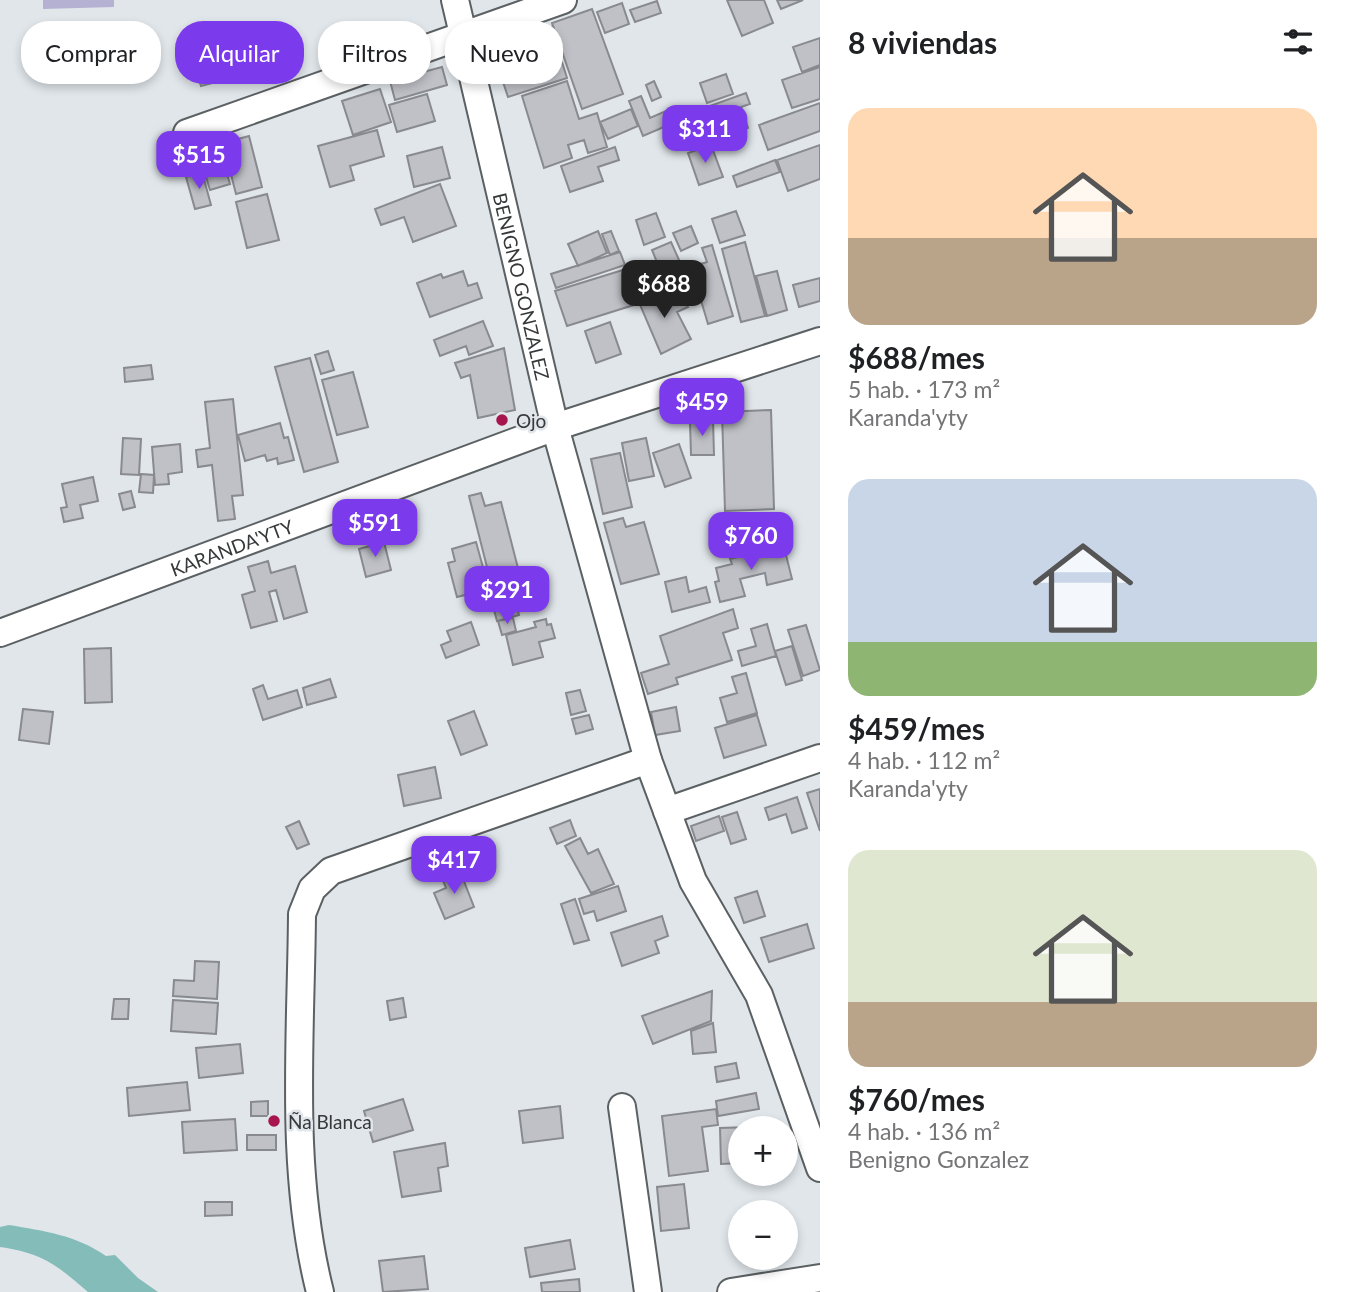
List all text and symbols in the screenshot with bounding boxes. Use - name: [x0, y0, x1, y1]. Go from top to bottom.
- chip: Comprar: [21, 21, 161, 84]
- chip: Alquilar: [175, 21, 304, 84]
- chip: Filtros: [318, 21, 431, 84]
- chip: Nuevo: [445, 21, 563, 84]
- icon: filters: [1279, 23, 1317, 61]
- text: 8 viviendas: [848, 24, 997, 60]
- pin: $311: [664, 106, 746, 165]
- text: $311: [678, 114, 732, 142]
- pin: $515: [158, 132, 240, 191]
- text: $515: [172, 140, 226, 168]
- icon: home: [1020, 154, 1146, 280]
- street label: BENIGNO GONZALEZ: [489, 190, 555, 382]
- pin: $688: [623, 260, 705, 320]
- text: $688: [637, 269, 691, 297]
- text: $688/mes: [848, 339, 985, 375]
- text: 5 hab. · 173 m²: [848, 375, 1000, 403]
- pin: $459: [661, 378, 743, 438]
- text: $459: [675, 387, 729, 415]
- text: Karanda'yty: [848, 403, 968, 431]
- place label: Ojo: [516, 409, 546, 432]
- marker: Ojo: [494, 412, 510, 428]
- pin: $591: [334, 500, 416, 559]
- text: $591: [348, 508, 402, 536]
- pin: $760: [710, 512, 792, 572]
- street label: KARANDA'YTY: [167, 514, 296, 580]
- text: $760: [724, 521, 778, 549]
- icon: home: [1020, 525, 1146, 651]
- pin: $291: [466, 566, 548, 626]
- text: $291: [480, 575, 534, 603]
- text: $459/mes: [848, 710, 985, 746]
- text: 4 hab. · 112 m²: [848, 746, 1000, 774]
- text: Karanda'yty: [848, 774, 968, 802]
- pin: $417: [413, 836, 495, 896]
- text: $417: [427, 845, 481, 873]
- icon: home: [1020, 896, 1146, 1022]
- text: $760/mes: [848, 1081, 985, 1117]
- place label: Ña Blanca: [288, 1110, 372, 1133]
- marker: Ña Blanca: [266, 1113, 282, 1129]
- map controls: [728, 1116, 798, 1270]
- button: +: [728, 1116, 798, 1186]
- text: 4 hab. · 136 m²: [848, 1117, 1000, 1145]
- text: Benigno Gonzalez: [848, 1145, 1029, 1173]
- button: −: [728, 1200, 798, 1270]

